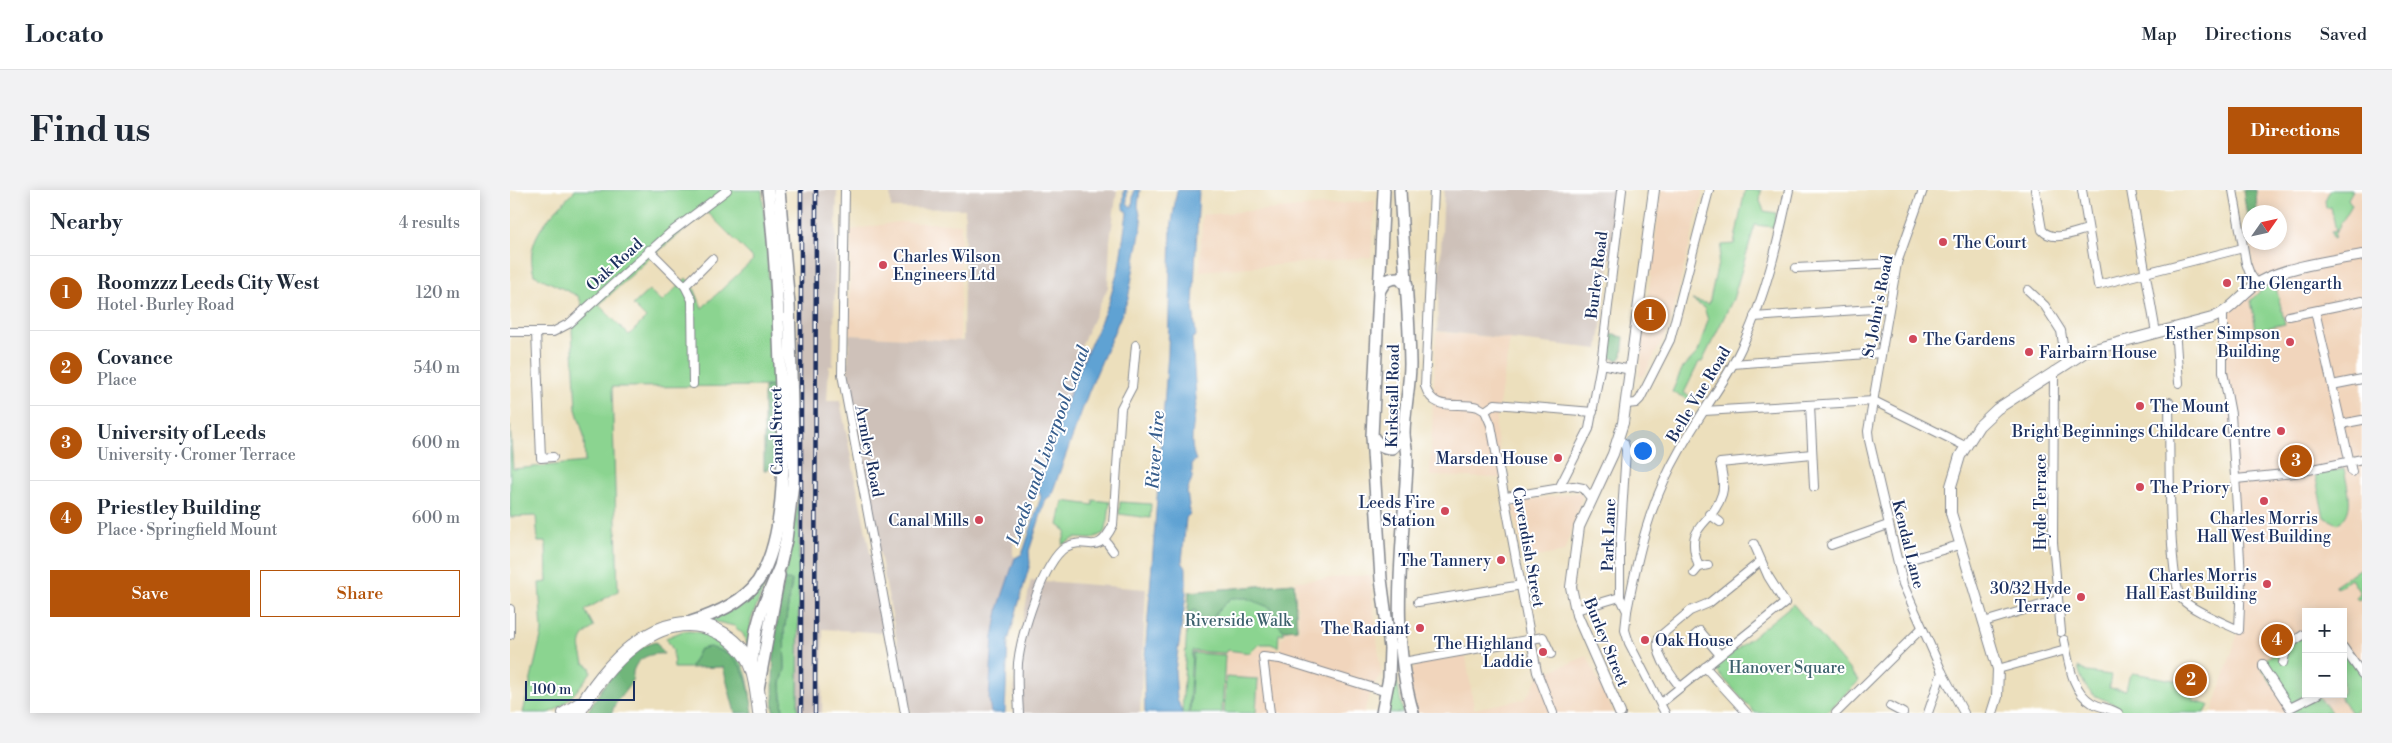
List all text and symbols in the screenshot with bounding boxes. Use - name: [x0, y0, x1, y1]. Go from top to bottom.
- text: Locato: [25, 20, 104, 50]
- text: Map: [2141, 23, 2177, 46]
- text: Directions: [2205, 23, 2292, 46]
- text: Saved: [2320, 23, 2367, 46]
- button: Directions: [2228, 107, 2362, 154]
- text: Find us: [30, 109, 150, 152]
- north arrow: [2242, 205, 2287, 250]
- text: Nearby: [50, 210, 123, 236]
- text: 4 results: [399, 213, 460, 233]
- street label: Burley Road: [1582, 230, 1612, 321]
- place label: The Court: [1953, 233, 2027, 253]
- street label: Oak Road: [582, 234, 647, 295]
- marker: The Court: [1937, 236, 1949, 248]
- place label: Charles Wilson Engineers Ltd: [893, 247, 1001, 285]
- street label: St John's Road: [1858, 253, 1898, 359]
- marker: Charles Wilson Engineers Ltd: [877, 259, 889, 271]
- text: Roomzzz Leeds City West: [97, 271, 319, 295]
- place label: The Glengarth: [2237, 274, 2343, 294]
- marker: The Glengarth: [2221, 277, 2233, 289]
- text: 1: [62, 283, 70, 303]
- text: 120 m: [416, 283, 460, 303]
- text: Hotel · Burley Road: [97, 295, 234, 315]
- pin: 1: [1634, 296, 1666, 334]
- place label: Esther Simpson Building: [2165, 324, 2281, 362]
- place label: The Gardens: [1923, 330, 2015, 350]
- marker: The Gardens: [1907, 333, 1919, 345]
- marker: Esther Simpson Building: [2284, 336, 2296, 348]
- water label: Leeds and Liverpool Canal: [1001, 342, 1095, 549]
- street label: Belle Vue Road: [1662, 343, 1735, 447]
- place label: Fairbairn House: [2039, 343, 2157, 363]
- street label: Kirkstall Road: [1382, 344, 1404, 448]
- text: Covance: [97, 346, 173, 370]
- marker: Fairbairn House: [2023, 346, 2035, 358]
- text: 2: [61, 358, 71, 378]
- text: 540 m: [413, 358, 460, 378]
- text: Place: [97, 370, 137, 390]
- street label: Canal Street: [766, 386, 788, 475]
- place label: The Mount: [2150, 397, 2230, 417]
- marker: The Mount: [2134, 400, 2146, 412]
- street label: Armley Road: [850, 403, 888, 499]
- water label: River Aire: [1141, 409, 1170, 491]
- text: University of Leeds: [97, 421, 266, 445]
- place label: Bright Beginnings Childcare Centre: [2011, 422, 2271, 442]
- marker: Bright Beginnings Childcare Centre: [2275, 425, 2287, 437]
- text: 3: [61, 433, 71, 453]
- text: 600 m: [412, 433, 460, 453]
- your location: [1630, 438, 1656, 464]
- pin: 3: [2280, 442, 2312, 480]
- text: University · Cromer Terrace: [97, 445, 296, 465]
- place label: Marsden House: [1436, 449, 1548, 469]
- marker: Marsden House: [1552, 452, 1564, 464]
- street label: Hyde Terrace: [2031, 454, 2051, 550]
- place label: The Priory: [2150, 478, 2230, 498]
- marker: The Priory: [2134, 481, 2146, 493]
- street label: Cavendish Street: [1508, 485, 1549, 609]
- place label: Leeds Fire Station: [1358, 493, 1435, 531]
- marker: Charles Morris Hall West Building: [2258, 495, 2270, 507]
- text: Priestley Building: [97, 496, 260, 520]
- street label: Park Lane: [1598, 498, 1620, 572]
- street label: Kendal Lane: [1887, 498, 1929, 591]
- marker: Leeds Fire Station: [1439, 505, 1451, 517]
- text: 4: [61, 508, 71, 528]
- text: 600 m: [412, 508, 460, 528]
- place label: Charles Morris Hall West Building: [2197, 509, 2332, 547]
- place label: Canal Mills: [888, 511, 969, 531]
- marker: Canal Mills: [973, 514, 985, 526]
- text: Place · Springfield Mount: [97, 520, 277, 540]
- place label: The Tannery: [1398, 551, 1491, 571]
- marker: The Tannery: [1495, 554, 1507, 566]
- place label: Charles Morris Hall East Building: [2125, 566, 2258, 604]
- button: Save: [50, 570, 250, 617]
- button: Share: [260, 570, 460, 617]
- marker: Charles Morris Hall East Building: [2261, 578, 2273, 590]
- place label: 30/32 Hyde Terrace: [1990, 579, 2071, 617]
- marker: 30/32 Hyde Terrace: [2075, 591, 2087, 603]
- street label: Burley Street: [1579, 594, 1633, 690]
- map controls: [2302, 608, 2347, 698]
- button: +: [2302, 608, 2347, 653]
- park label: Riverside Walk: [1185, 611, 1293, 631]
- place label: The Radiant: [1321, 619, 1410, 639]
- pin: 4: [2261, 621, 2293, 659]
- marker: The Radiant: [1414, 622, 1426, 634]
- place label: Oak House: [1655, 631, 1733, 651]
- place label: The Highland Laddie: [1434, 634, 1533, 672]
- marker: Oak House: [1639, 634, 1651, 646]
- marker: The Highland Laddie: [1537, 646, 1549, 658]
- button: −: [2302, 653, 2347, 698]
- park label: Hanover Square: [1729, 658, 1845, 678]
- pin: 2: [2175, 661, 2207, 699]
- scale bar: [525, 678, 635, 701]
- text: 100 m: [532, 681, 571, 699]

